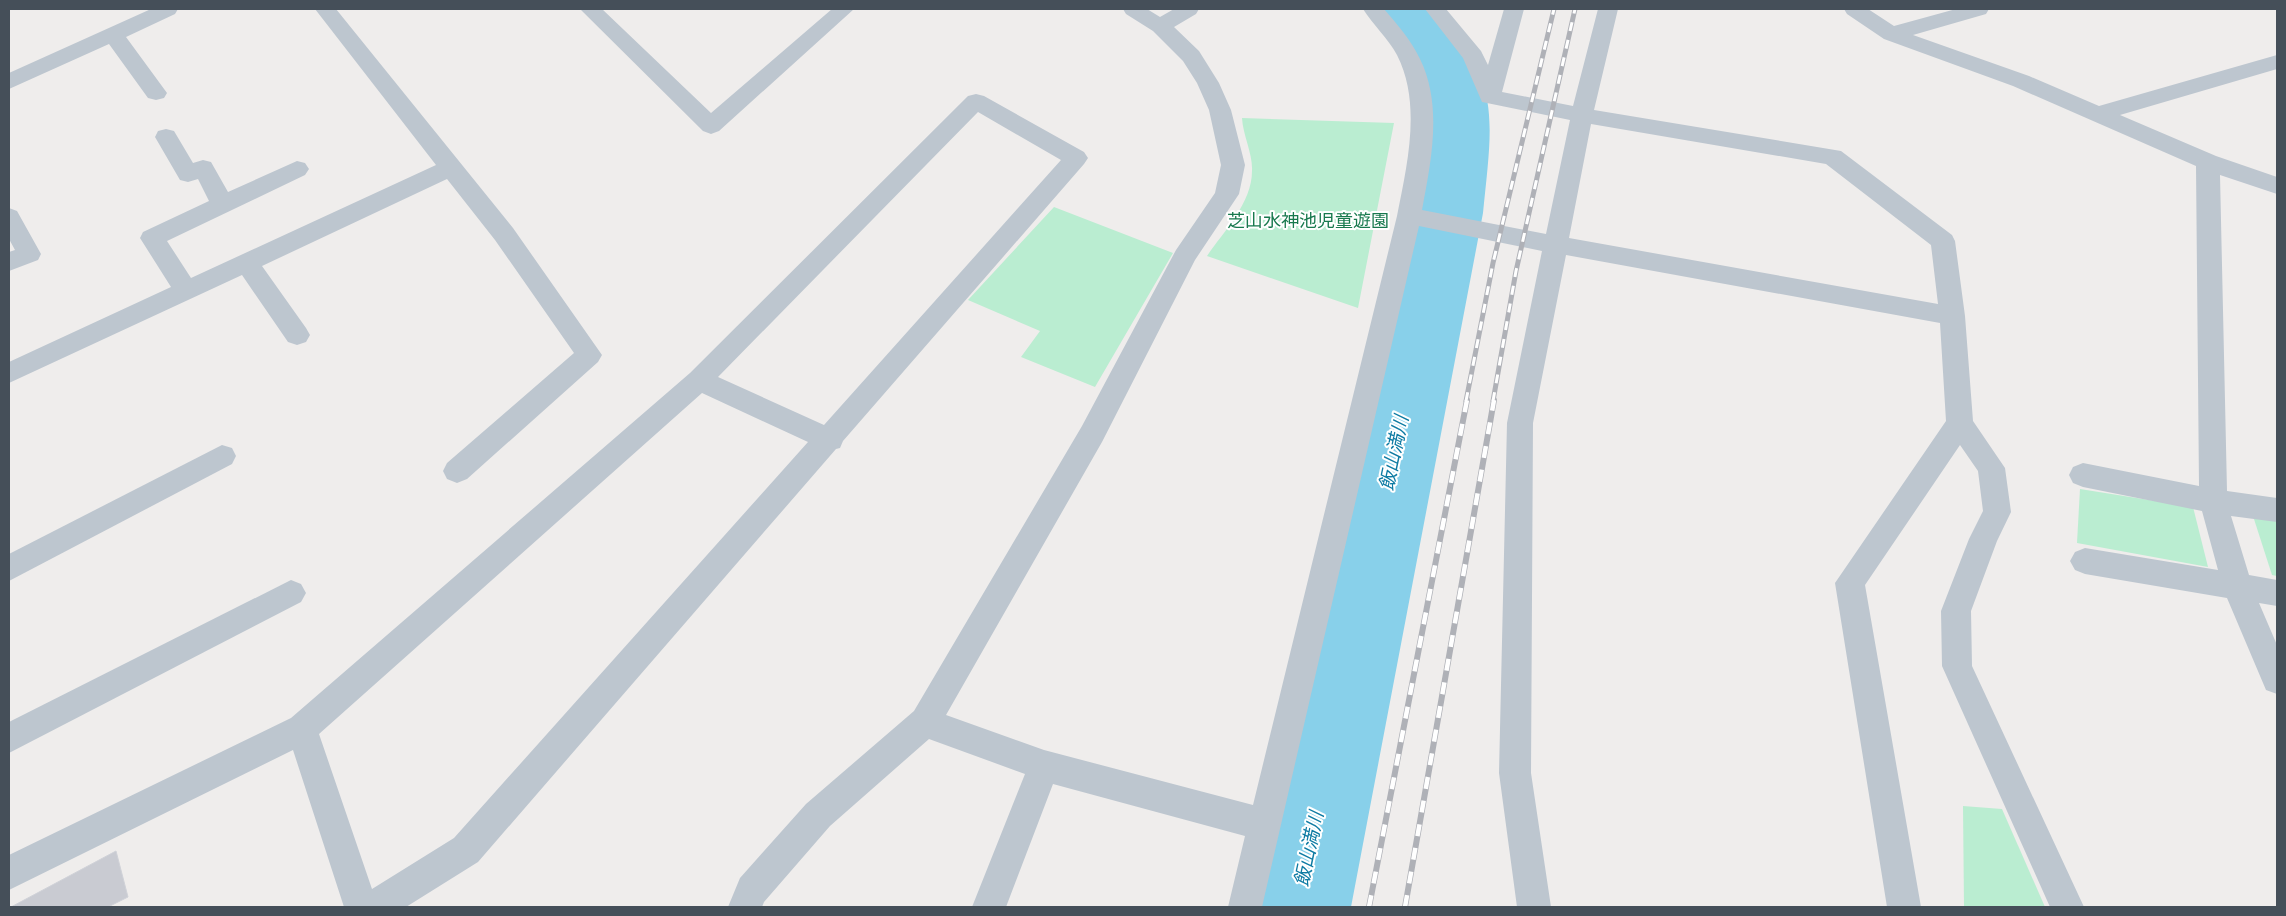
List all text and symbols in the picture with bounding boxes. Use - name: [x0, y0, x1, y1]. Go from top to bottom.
- park label: 芝山水神池児童遊園: [1227, 210, 1389, 231]
- water label: 飯山満川: [1375, 411, 1414, 493]
- water label: 飯山満川: [1290, 807, 1329, 889]

